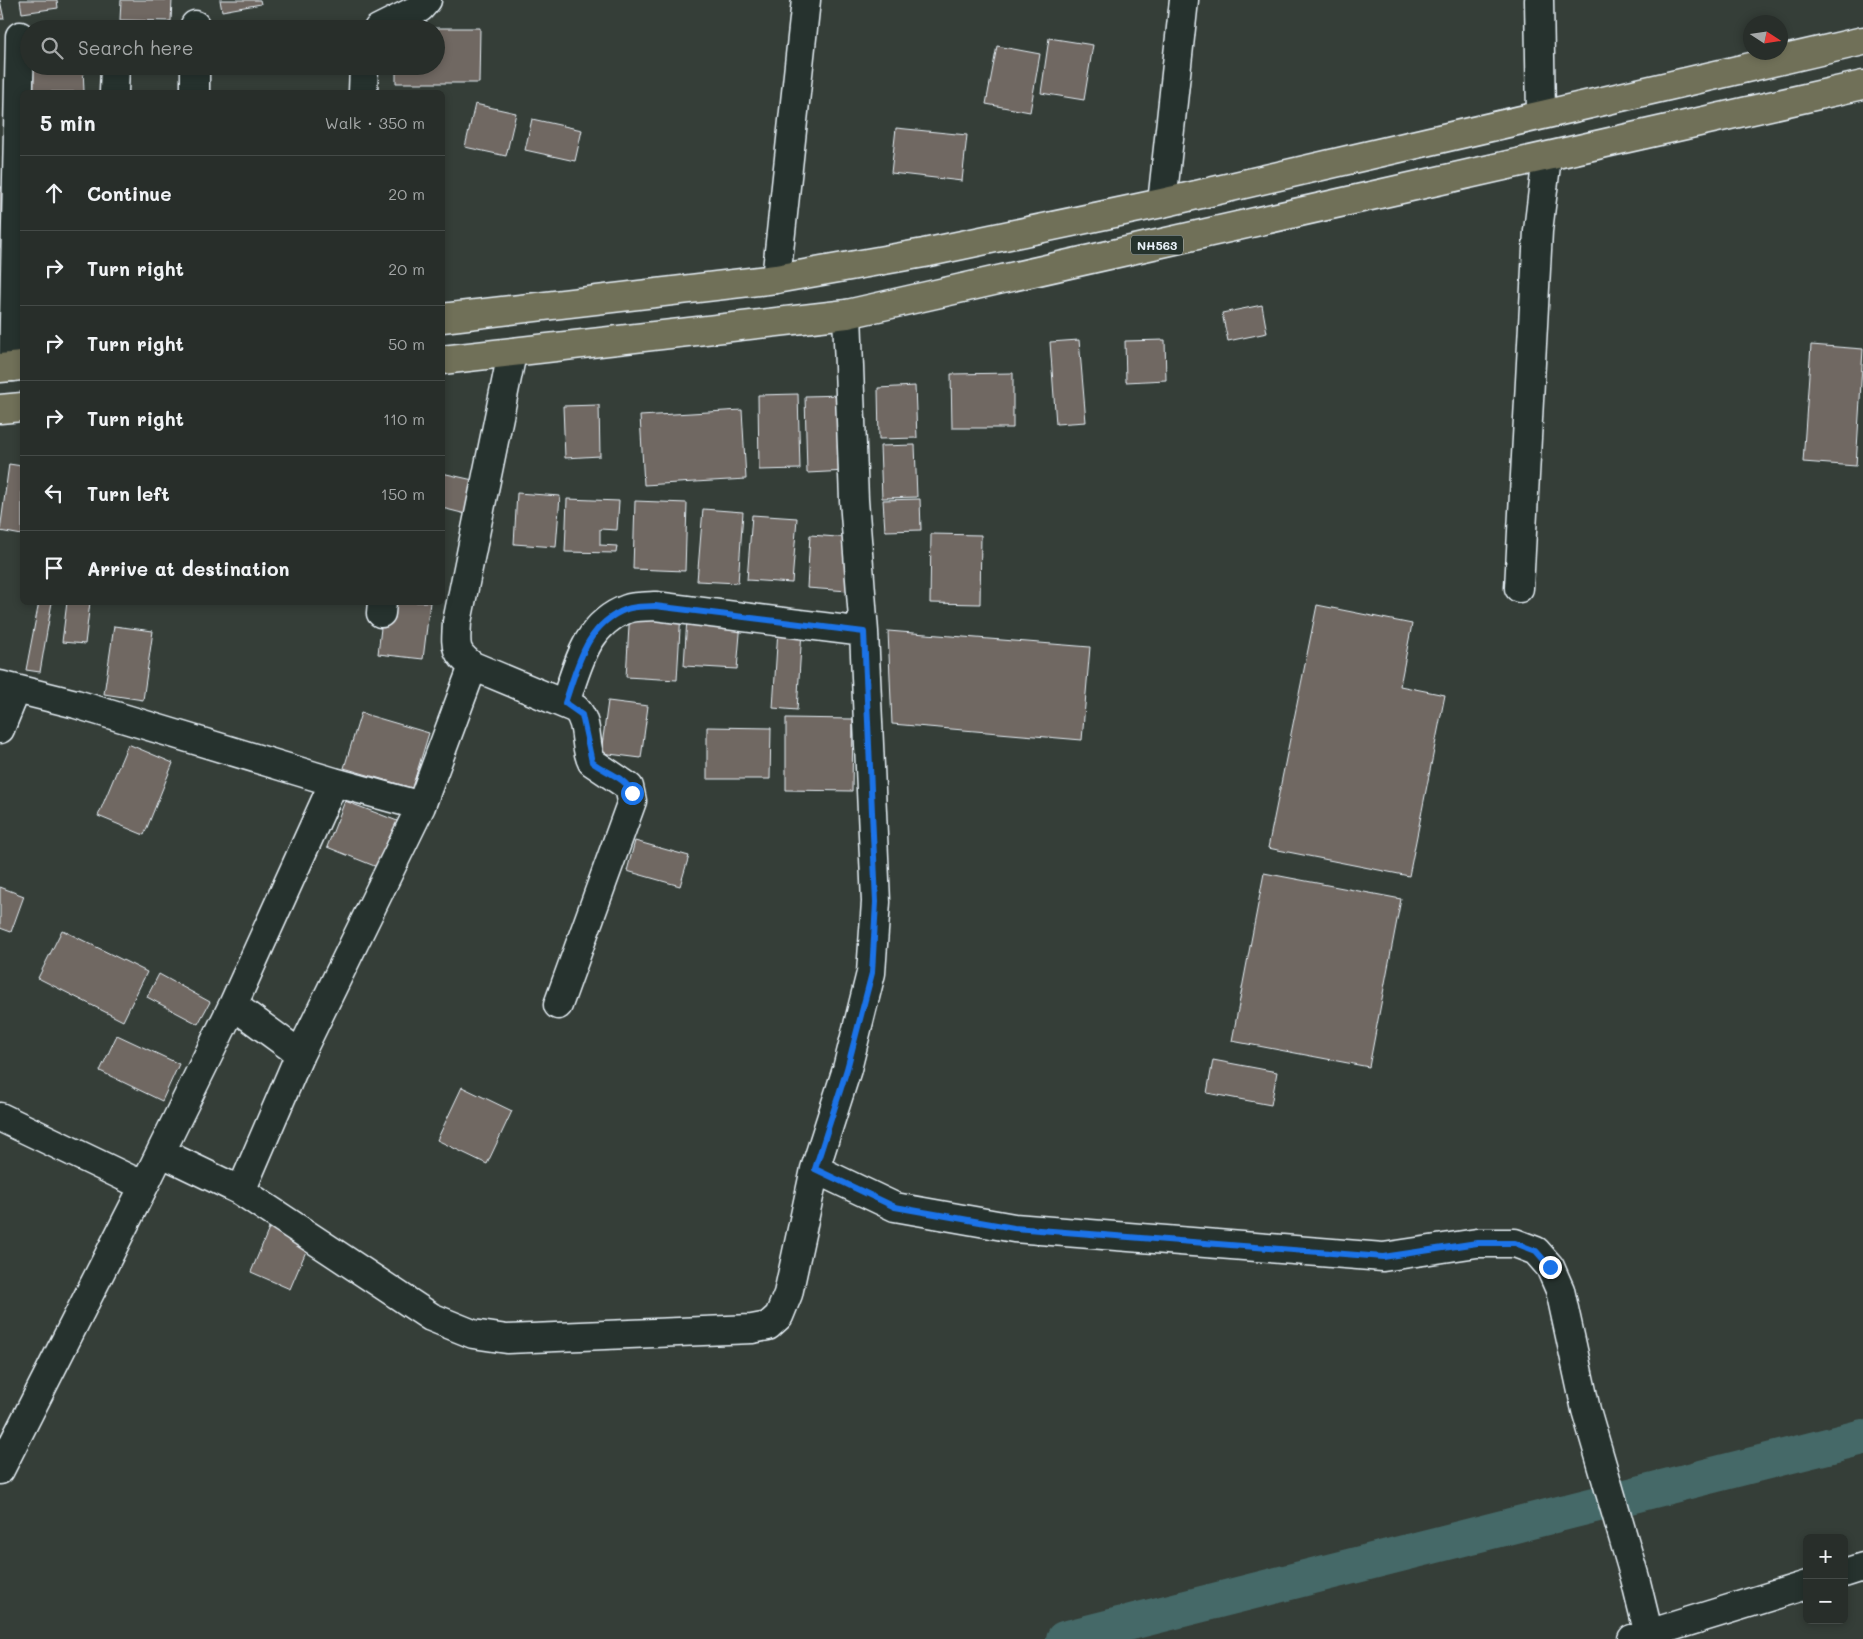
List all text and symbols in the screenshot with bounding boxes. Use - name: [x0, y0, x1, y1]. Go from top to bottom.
- north arrow: [1743, 15, 1788, 60]
- search box: [20, 20, 445, 75]
- icon: search: [38, 34, 66, 62]
- text: Search here: [78, 35, 194, 60]
- text: 5 min: [40, 109, 96, 136]
- text: Walk · 350 m: [325, 112, 425, 133]
- icon: ahead: [40, 179, 68, 207]
- text: Continue: [87, 181, 172, 206]
- text: 20 m: [388, 183, 425, 204]
- road number: NH563: [1131, 236, 1183, 254]
- icon: right: [40, 254, 68, 282]
- text: Turn right: [87, 256, 184, 281]
- text: 20 m: [388, 258, 425, 279]
- icon: right: [40, 329, 68, 357]
- text: Turn right: [87, 331, 184, 356]
- text: 50 m: [388, 333, 425, 354]
- icon: right: [40, 404, 68, 432]
- text: Turn right: [87, 406, 184, 431]
- text: 110 m: [383, 408, 425, 429]
- icon: left: [40, 479, 68, 507]
- text: Turn left: [87, 481, 170, 506]
- text: 150 m: [381, 483, 425, 504]
- icon: arrive: [40, 554, 68, 582]
- text: Arrive at destination: [87, 556, 290, 581]
- route start: [621, 782, 644, 805]
- route end: [1539, 1256, 1562, 1279]
- map controls: [1803, 1534, 1848, 1624]
- button: +: [1803, 1534, 1848, 1579]
- button: −: [1803, 1579, 1848, 1624]

